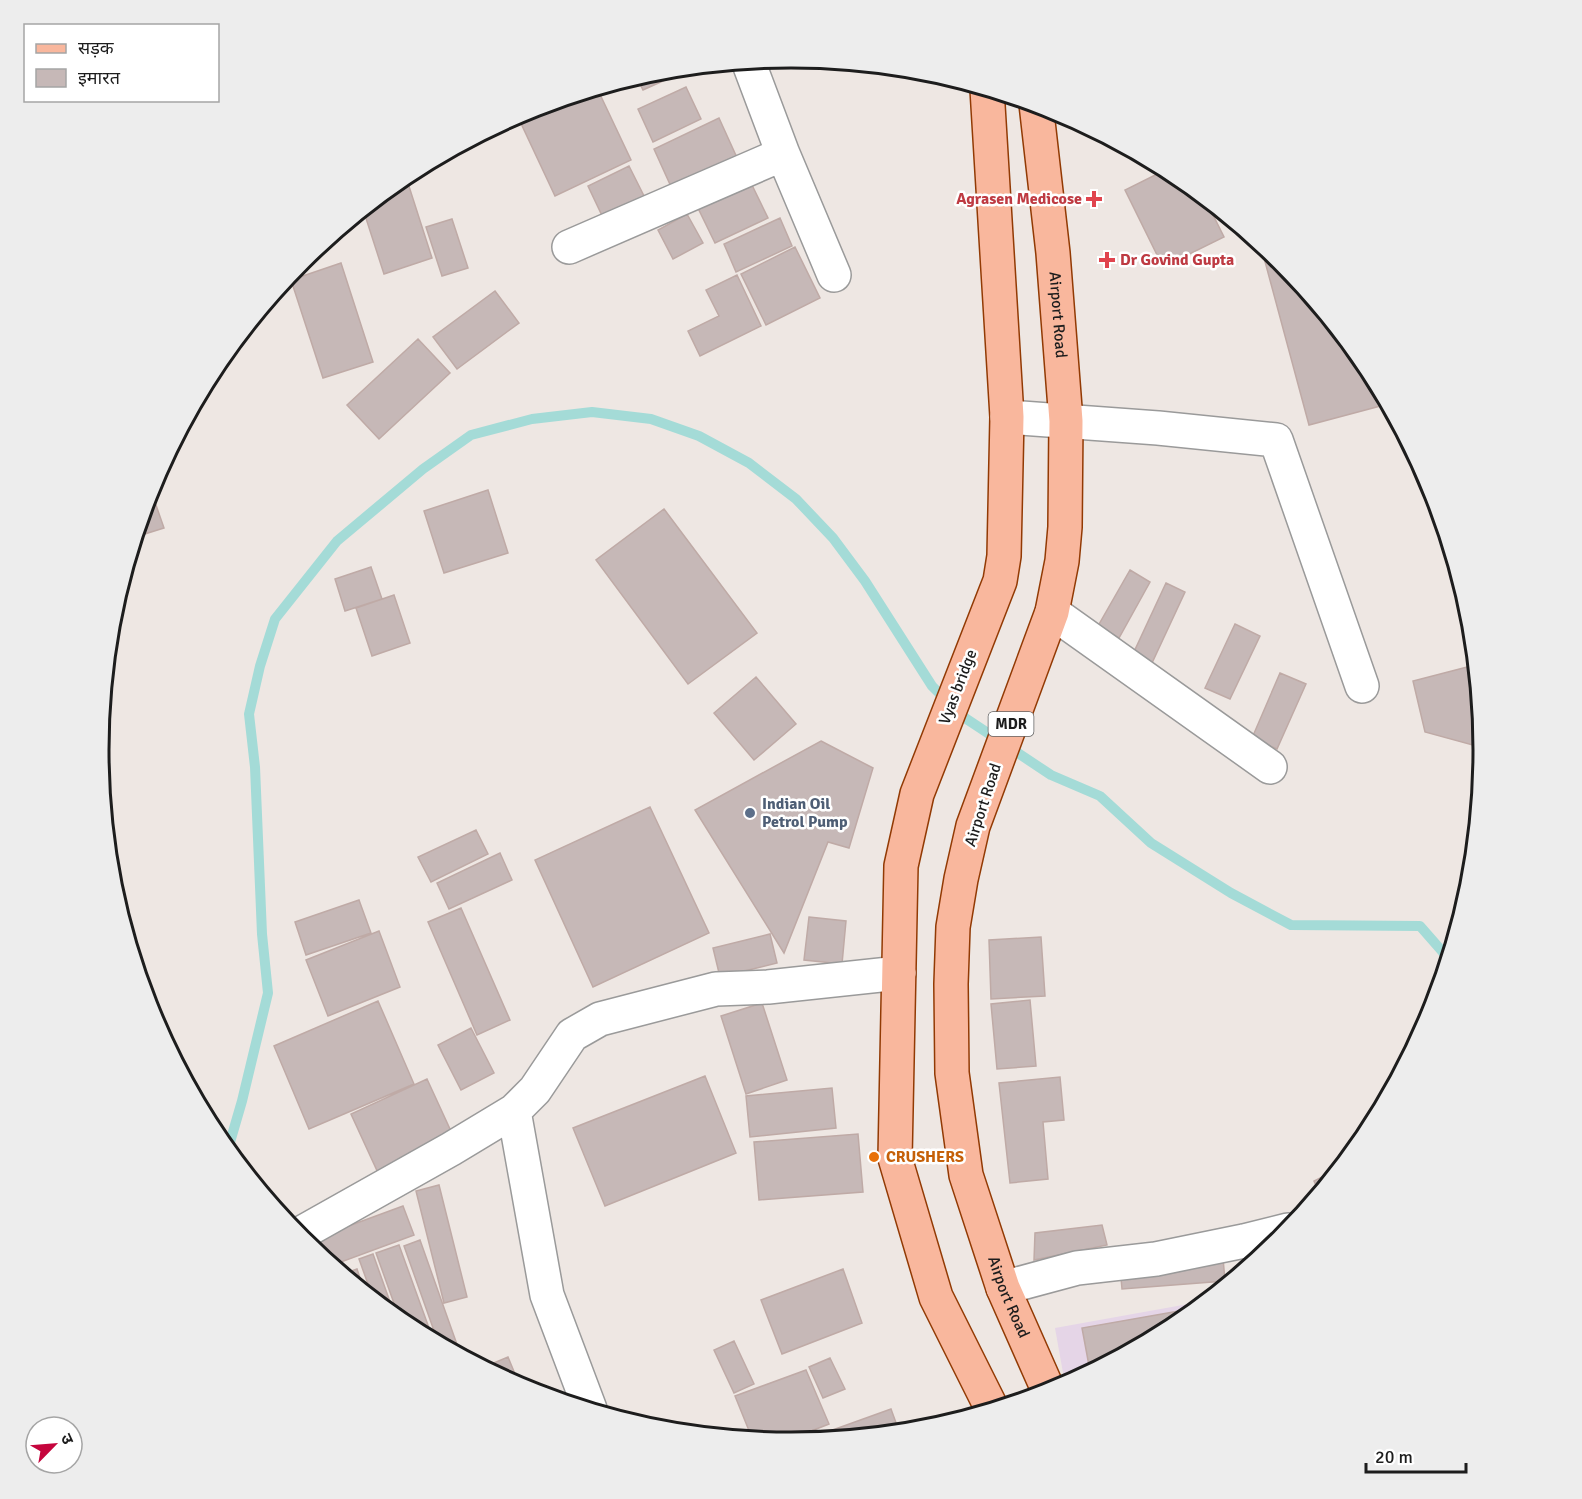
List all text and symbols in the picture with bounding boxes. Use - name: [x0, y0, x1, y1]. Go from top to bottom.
- legend: [24, 24, 219, 102]
- text: सड़क: [78, 37, 115, 59]
- text: इमारत: [78, 67, 121, 89]
- place label: Agrasen Medicose: [956, 189, 1082, 209]
- marker: Agrasen Medicose: [1087, 192, 1101, 206]
- place label: Dr Govind Gupta: [1120, 250, 1234, 270]
- marker: Dr Govind Gupta: [1098, 251, 1116, 269]
- street label: Airport Road: [1044, 271, 1071, 359]
- street label: Vyas bridge: [935, 647, 981, 727]
- road number: MDR: [988, 712, 1034, 736]
- street label: Airport Road: [960, 761, 1006, 849]
- place label: Indian Oil Petrol Pump: [762, 794, 848, 832]
- marker: Indian Oil Petrol Pump: [743, 806, 757, 820]
- place label: CRUSHERS: [886, 1147, 964, 1167]
- marker: CRUSHERS: [867, 1150, 881, 1164]
- street label: Airport Road: [983, 1254, 1034, 1341]
- north arrow: [24, 1415, 84, 1475]
- text: उ: [56, 1431, 78, 1448]
- scale bar: [1366, 1436, 1466, 1474]
- text: 20 m: [1375, 1446, 1413, 1468]

